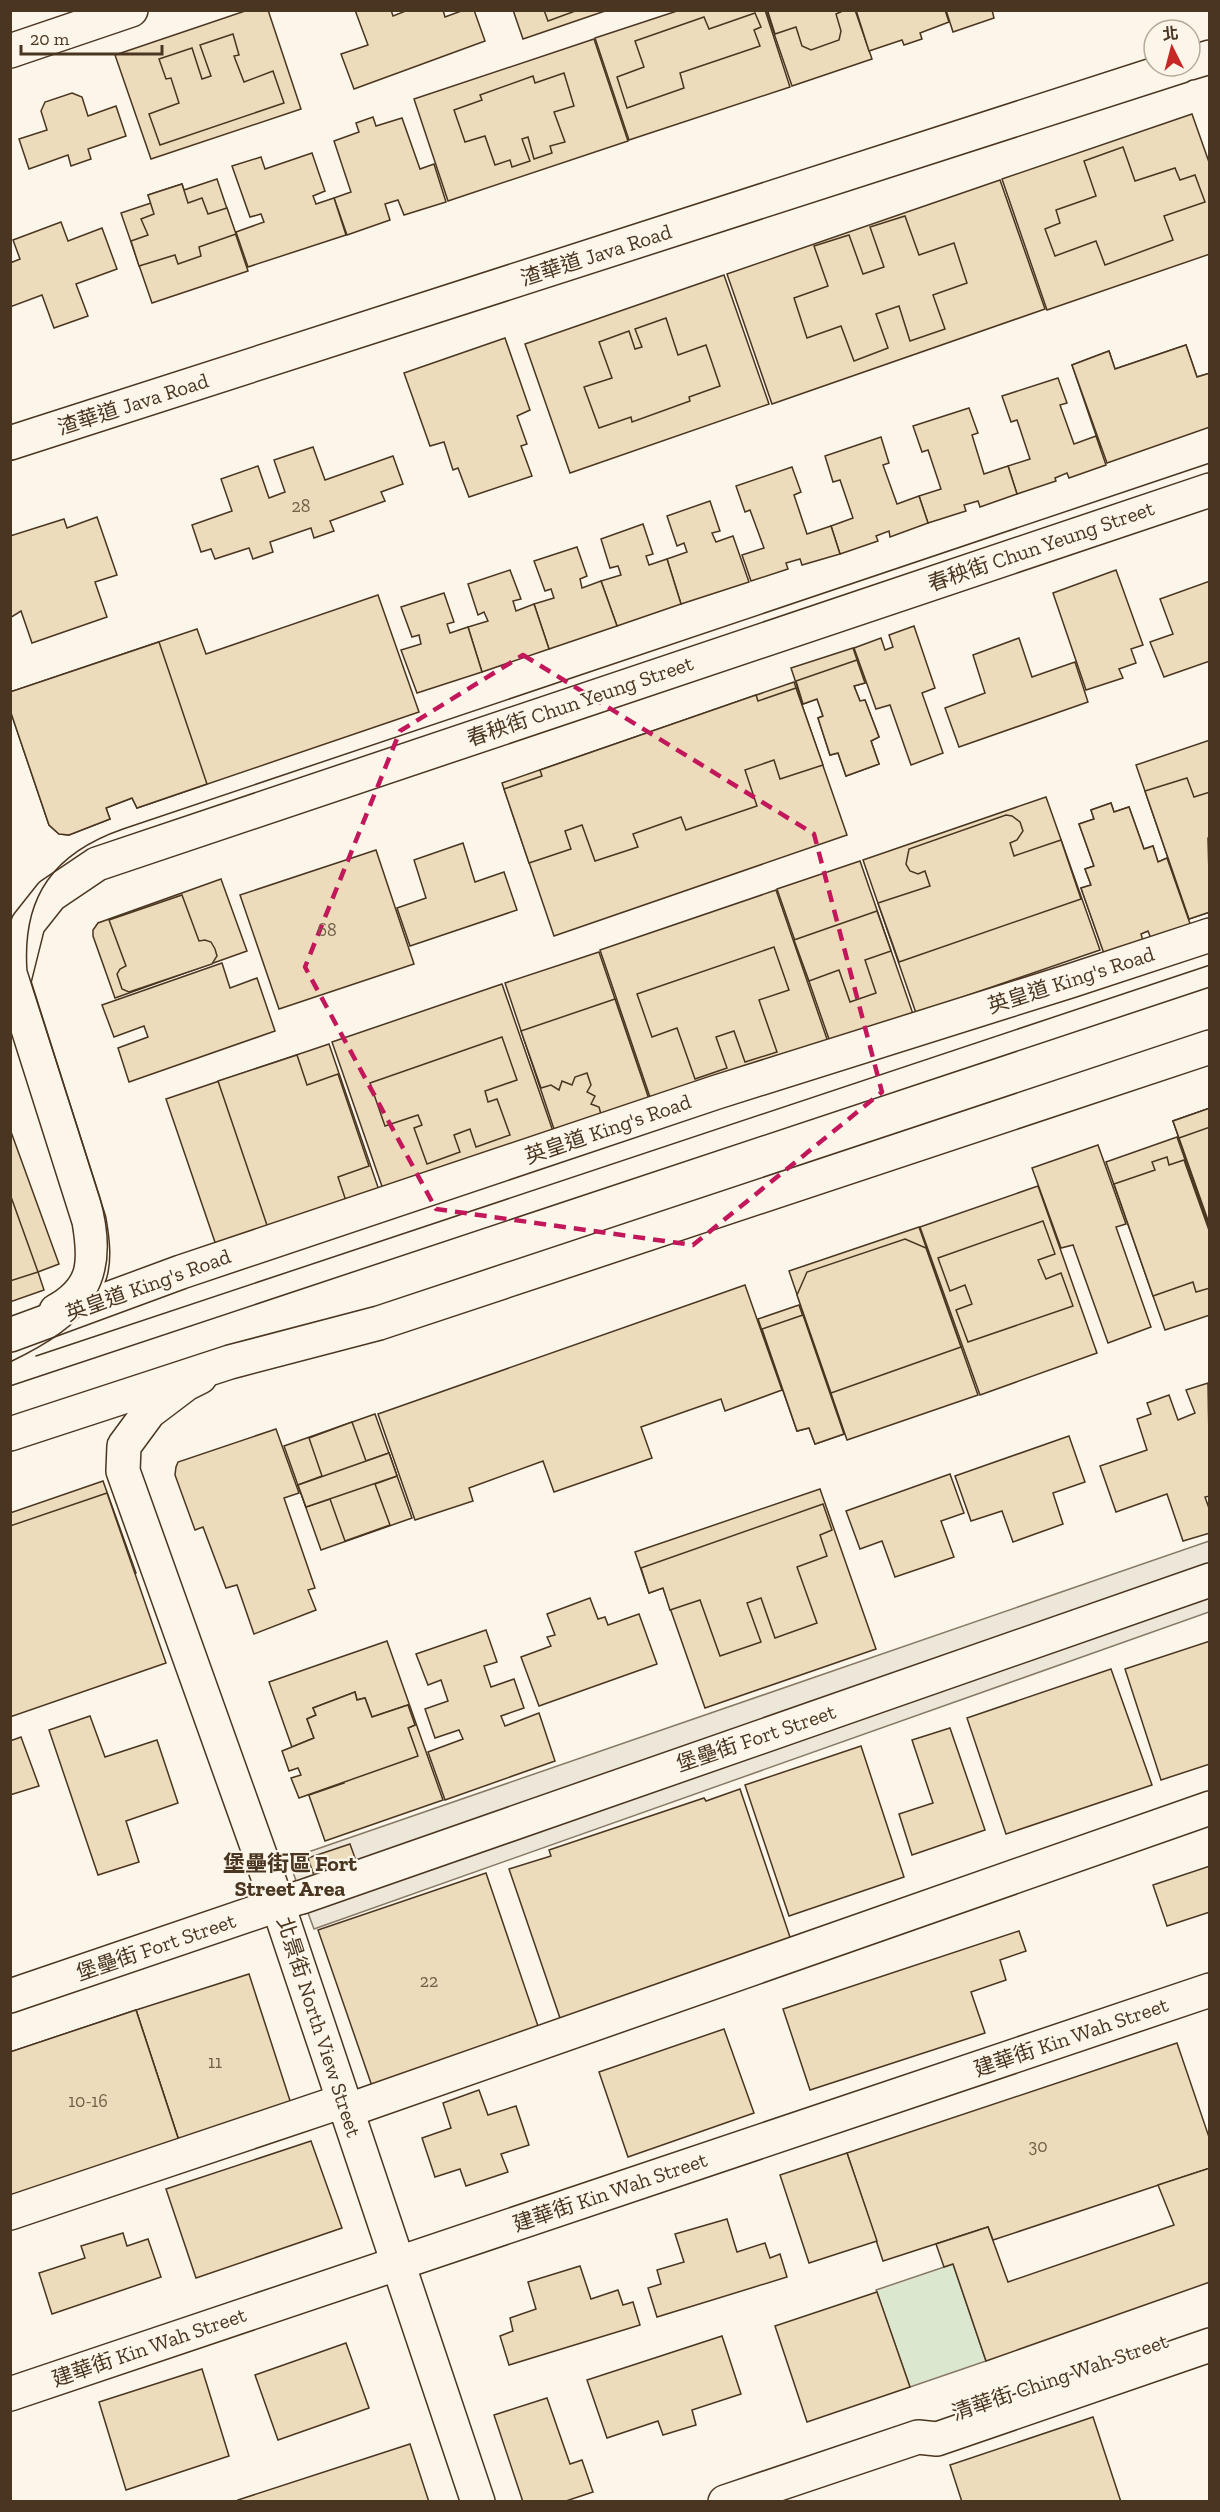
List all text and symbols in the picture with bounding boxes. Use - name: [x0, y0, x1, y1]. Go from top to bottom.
- scale bar: [21, 18, 162, 56]
- north arrow: [1142, 18, 1202, 78]
- text: 北: [1162, 23, 1179, 44]
- text: 20 m: [30, 28, 70, 50]
- street label: 渣華道 Java Road: [517, 218, 675, 291]
- street label: 渣華道 Java Road: [54, 367, 212, 440]
- house number: 28: [292, 495, 310, 517]
- street label: 春秧街 Chun Yeung Street: [924, 495, 1157, 596]
- street label: 春秧街 Chun Yeung Street: [463, 650, 696, 751]
- house number: 68: [317, 919, 337, 941]
- street label: 英皇道 King's Road: [984, 941, 1158, 1018]
- street label: 英皇道 King's Road: [522, 1088, 695, 1169]
- street label: 英皇道 King's Road: [62, 1243, 234, 1326]
- street label: 堡壘街 Fort Street: [673, 1699, 839, 1776]
- district label: 堡壘街區 Fort Street Area: [223, 1850, 357, 1902]
- street label: 堡壘街 Fort Street: [73, 1908, 239, 1985]
- street label: 北景街 North View Street: [272, 1913, 367, 2140]
- house number: 22: [420, 1970, 438, 1992]
- street label: 建華街 Kin Wah Street: [970, 1991, 1171, 2082]
- house number: 11: [208, 2051, 222, 2073]
- house number: 10-16: [68, 2090, 108, 2112]
- house number: 30: [1028, 2135, 1048, 2157]
- street label: 建華街 Kin Wah Street: [509, 2146, 710, 2237]
- street label: 建華街 Kin Wah Street: [48, 2301, 249, 2392]
- street label: 清華街 Ching Wah Street: [948, 2328, 1171, 2425]

